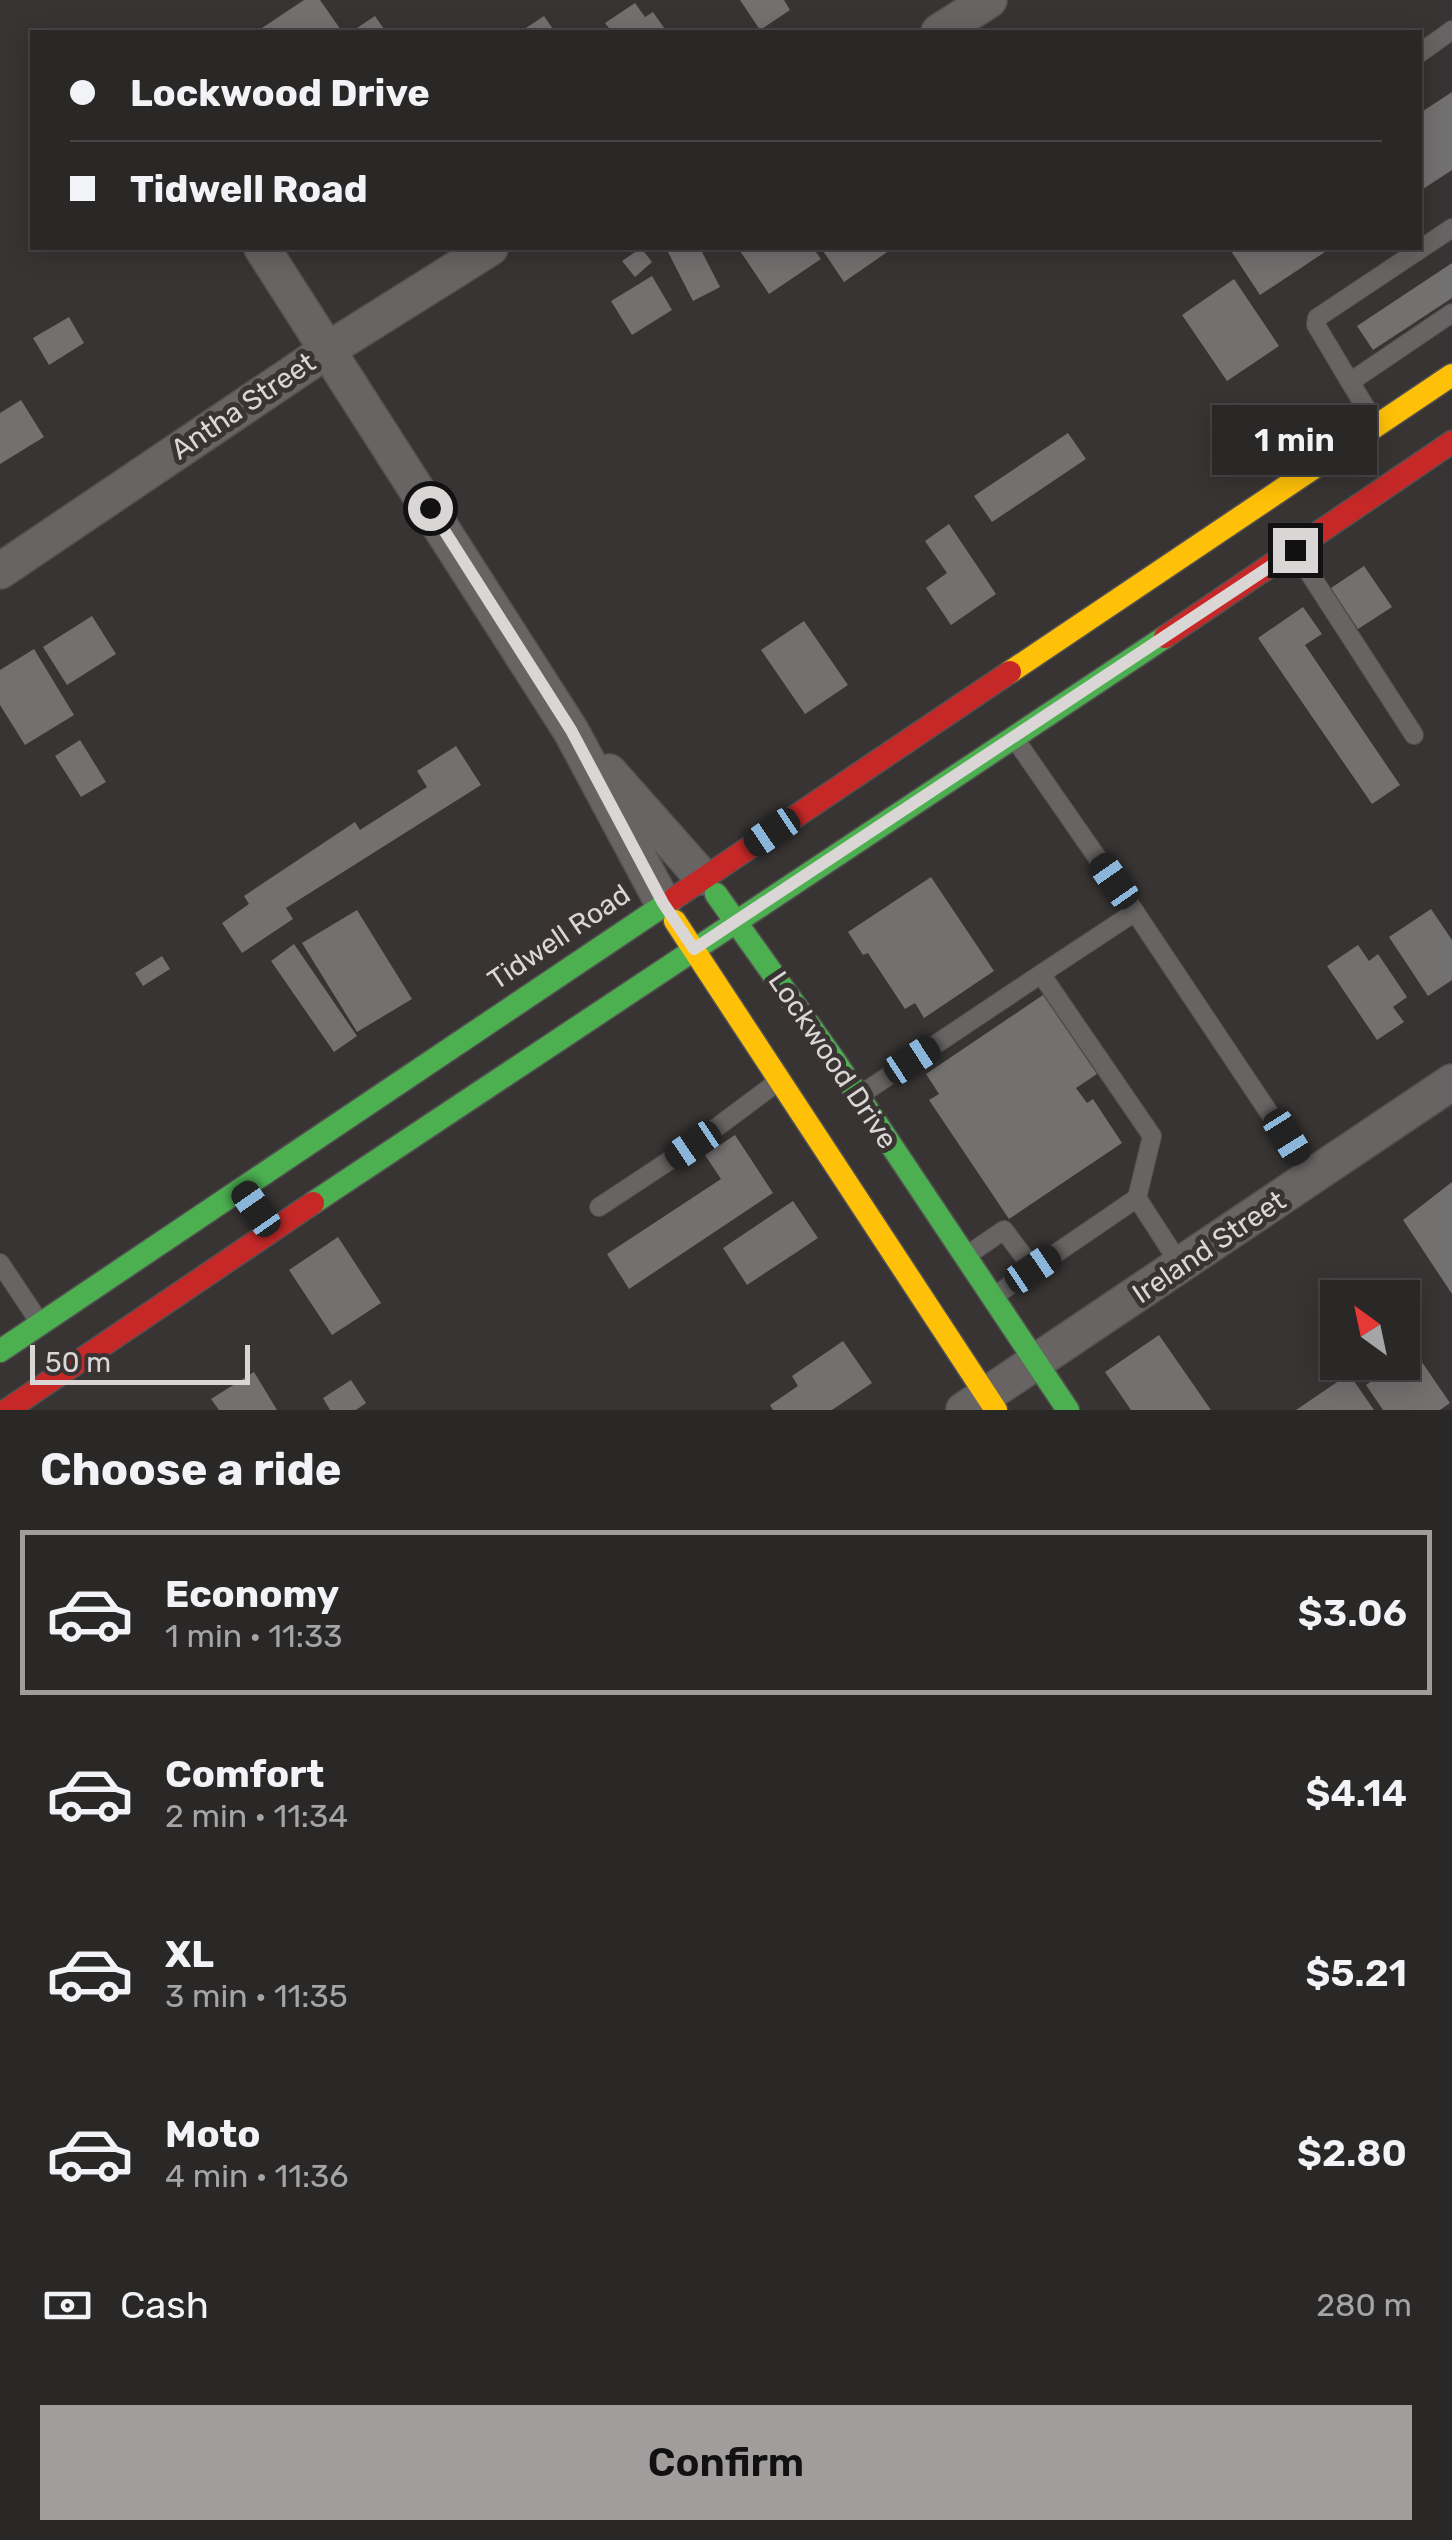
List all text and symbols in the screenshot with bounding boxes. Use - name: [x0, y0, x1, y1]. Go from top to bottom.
- text: Lockwood Drive: [130, 70, 430, 116]
- text: Tidwell Road: [130, 166, 368, 212]
- street label: Antha Street: [165, 346, 321, 466]
- callout: 1 min: [1212, 405, 1378, 475]
- text: 1 min: [1254, 421, 1335, 459]
- route start: [408, 486, 453, 531]
- route end: [1273, 528, 1318, 573]
- car: [739, 803, 805, 861]
- car: [1085, 848, 1143, 914]
- street label: Tidwell Road: [482, 877, 636, 997]
- street label: Lockwood Drive: [762, 965, 904, 1155]
- car: [879, 1031, 945, 1089]
- car: [1258, 1104, 1316, 1170]
- car: [660, 1116, 726, 1174]
- car: [227, 1176, 285, 1242]
- street label: Ireland Street: [1126, 1184, 1292, 1310]
- car: [1000, 1240, 1066, 1298]
- north arrow: [1320, 1280, 1420, 1380]
- map controls: [1320, 1280, 1420, 1380]
- scale bar: [30, 1340, 250, 1384]
- text: 50 m: [45, 1346, 111, 1379]
- text: Choose a ride: [40, 1443, 342, 1496]
- icon: car: [45, 1568, 135, 1658]
- text: Economy: [165, 1571, 339, 1617]
- text: $3.06: [1298, 1590, 1407, 1636]
- text: 1 min · 11:33: [165, 1617, 342, 1655]
- icon: car: [45, 1748, 135, 1838]
- text: Comfort: [165, 1751, 324, 1797]
- text: $4.14: [1306, 1770, 1407, 1816]
- text: 2 min · 11:34: [165, 1797, 348, 1835]
- icon: car: [45, 1928, 135, 2018]
- text: XL: [165, 1931, 214, 1977]
- text: $5.21: [1306, 1950, 1407, 1996]
- text: 3 min · 11:35: [165, 1977, 348, 2015]
- icon: car: [45, 2108, 135, 2198]
- text: Moto: [165, 2111, 261, 2157]
- text: $2.80: [1297, 2130, 1407, 2176]
- text: 4 min · 11:36: [165, 2157, 349, 2195]
- icon: cash: [40, 2278, 95, 2333]
- text: Cash: [120, 2282, 209, 2328]
- text: 280 m: [1316, 2286, 1412, 2324]
- button: Confirm: [40, 2405, 1412, 2520]

